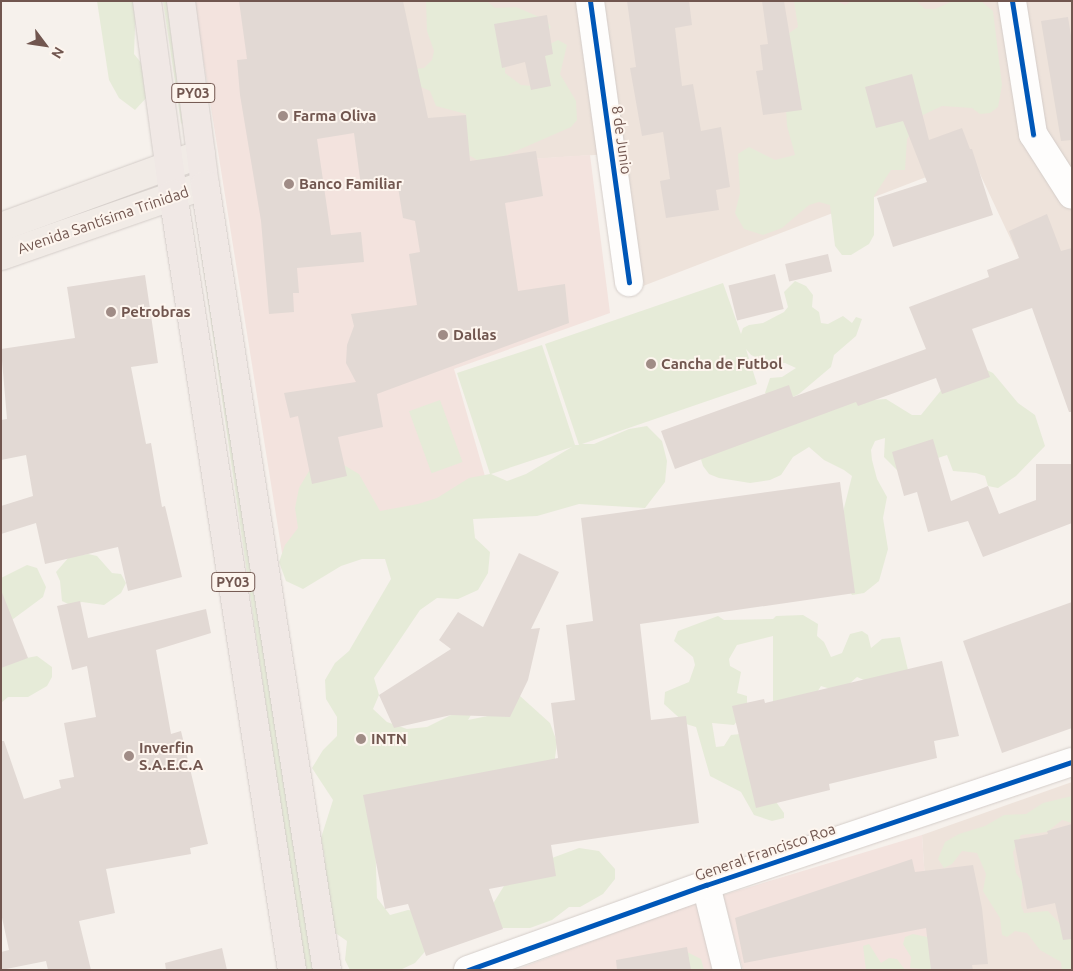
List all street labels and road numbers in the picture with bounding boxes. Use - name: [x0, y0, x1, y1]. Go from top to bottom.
- road number: PY03: [170, 82, 216, 105]
- street label: 8 de Junio: [608, 104, 636, 176]
- street label: Avenida Santísima Trinidad: [15, 182, 191, 258]
- road number: PY03: [210, 570, 256, 594]
- street label: General Francisco Roa: [692, 819, 838, 885]

